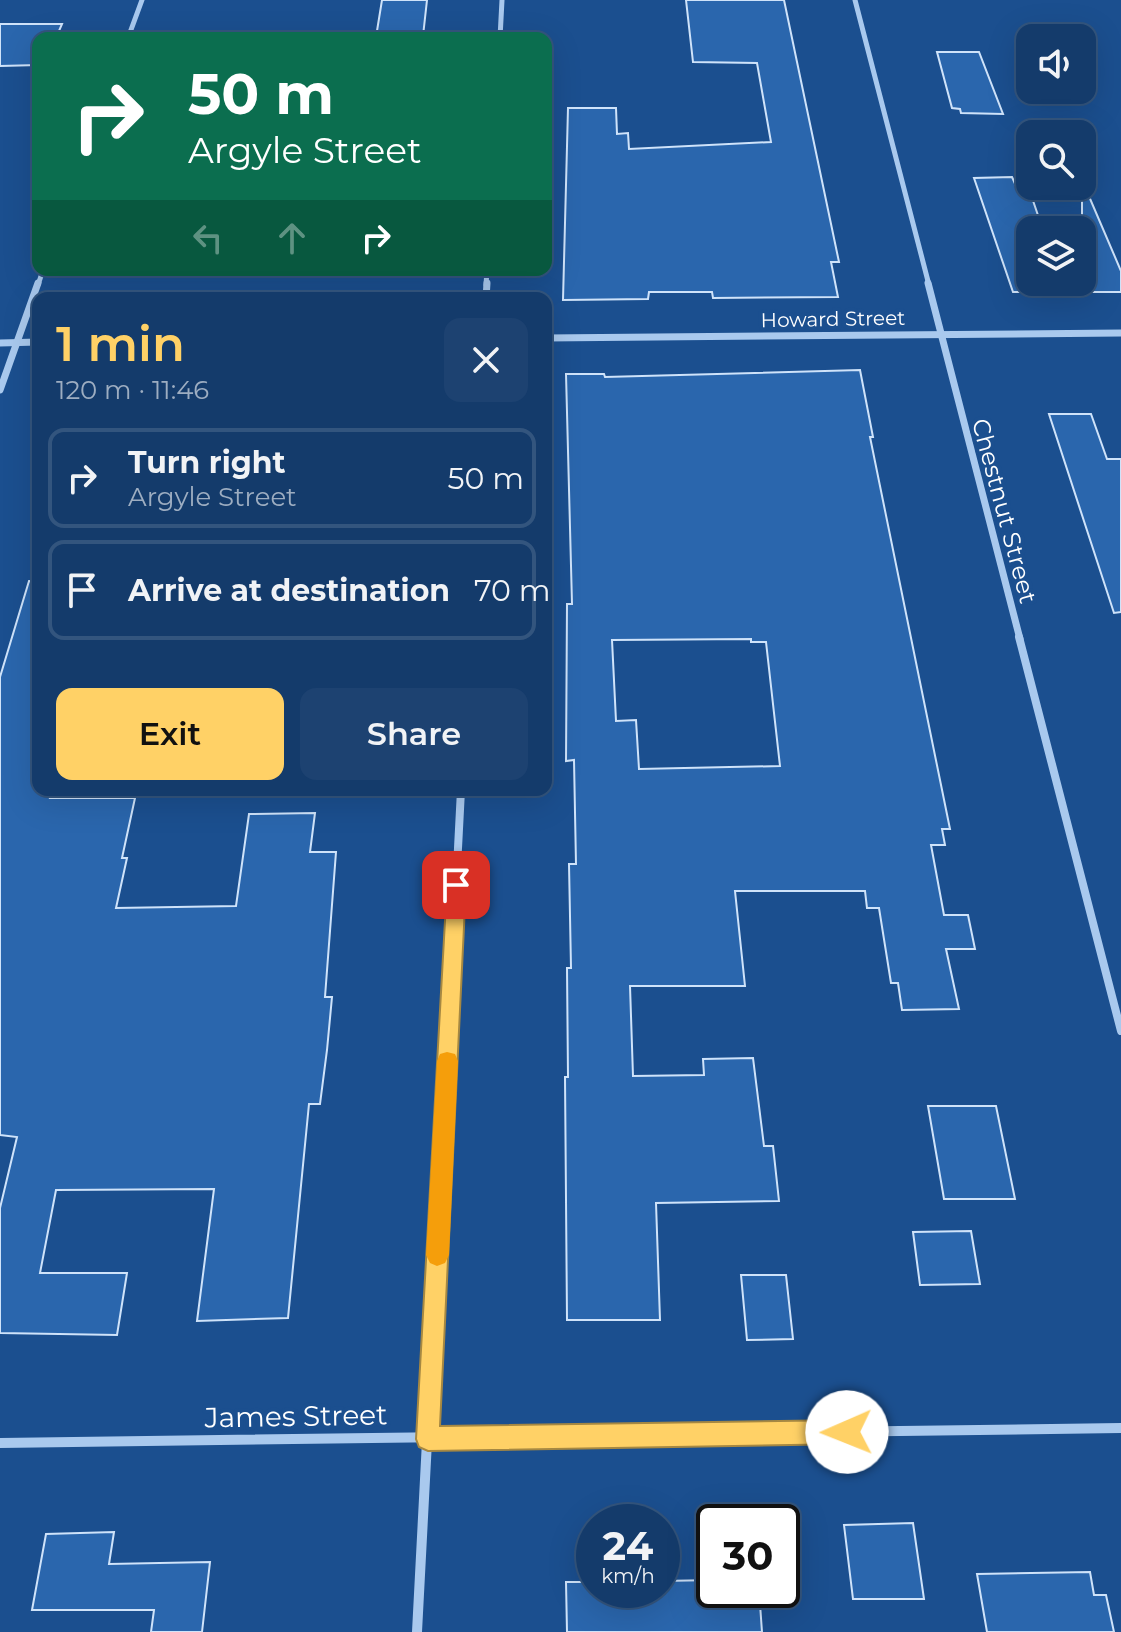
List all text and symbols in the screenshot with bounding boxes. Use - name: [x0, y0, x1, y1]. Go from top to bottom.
- map controls: [1016, 24, 1096, 296]
- button: sound: [1016, 24, 1096, 104]
- text: 50 m: [188, 60, 334, 128]
- icon: right: [56, 64, 160, 168]
- button: search: [1016, 120, 1096, 200]
- text: Argyle Street: [188, 128, 422, 172]
- icon: left: [186, 216, 230, 260]
- icon: ahead: [270, 216, 314, 260]
- icon: right: [354, 216, 398, 260]
- button: layers: [1016, 216, 1096, 296]
- street label: Howard Street: [761, 306, 905, 332]
- text: 1 min: [56, 315, 185, 373]
- button: close: [444, 318, 528, 402]
- text: 120 m · 11:46: [56, 374, 209, 406]
- street label: Chestnut Street: [966, 415, 1043, 607]
- text: Turn right: [128, 444, 285, 481]
- icon: right: [60, 456, 104, 500]
- text: 50 m: [447, 460, 524, 497]
- text: Argyle Street: [128, 481, 297, 513]
- icon: arrive: [60, 568, 104, 612]
- text: Arrive at destination: [128, 572, 450, 609]
- text: 70 m: [474, 572, 551, 609]
- button: Exit: [56, 688, 284, 780]
- button: Share: [300, 688, 528, 780]
- pin: [422, 851, 490, 919]
- icon: arrive: [434, 863, 478, 907]
- position arrow: [805, 1390, 889, 1474]
- street label: James Street: [203, 1397, 388, 1435]
- speed limit sign: 30: [696, 1504, 800, 1608]
- text: 24: [603, 1521, 653, 1570]
- text: km/h: [601, 1564, 655, 1588]

